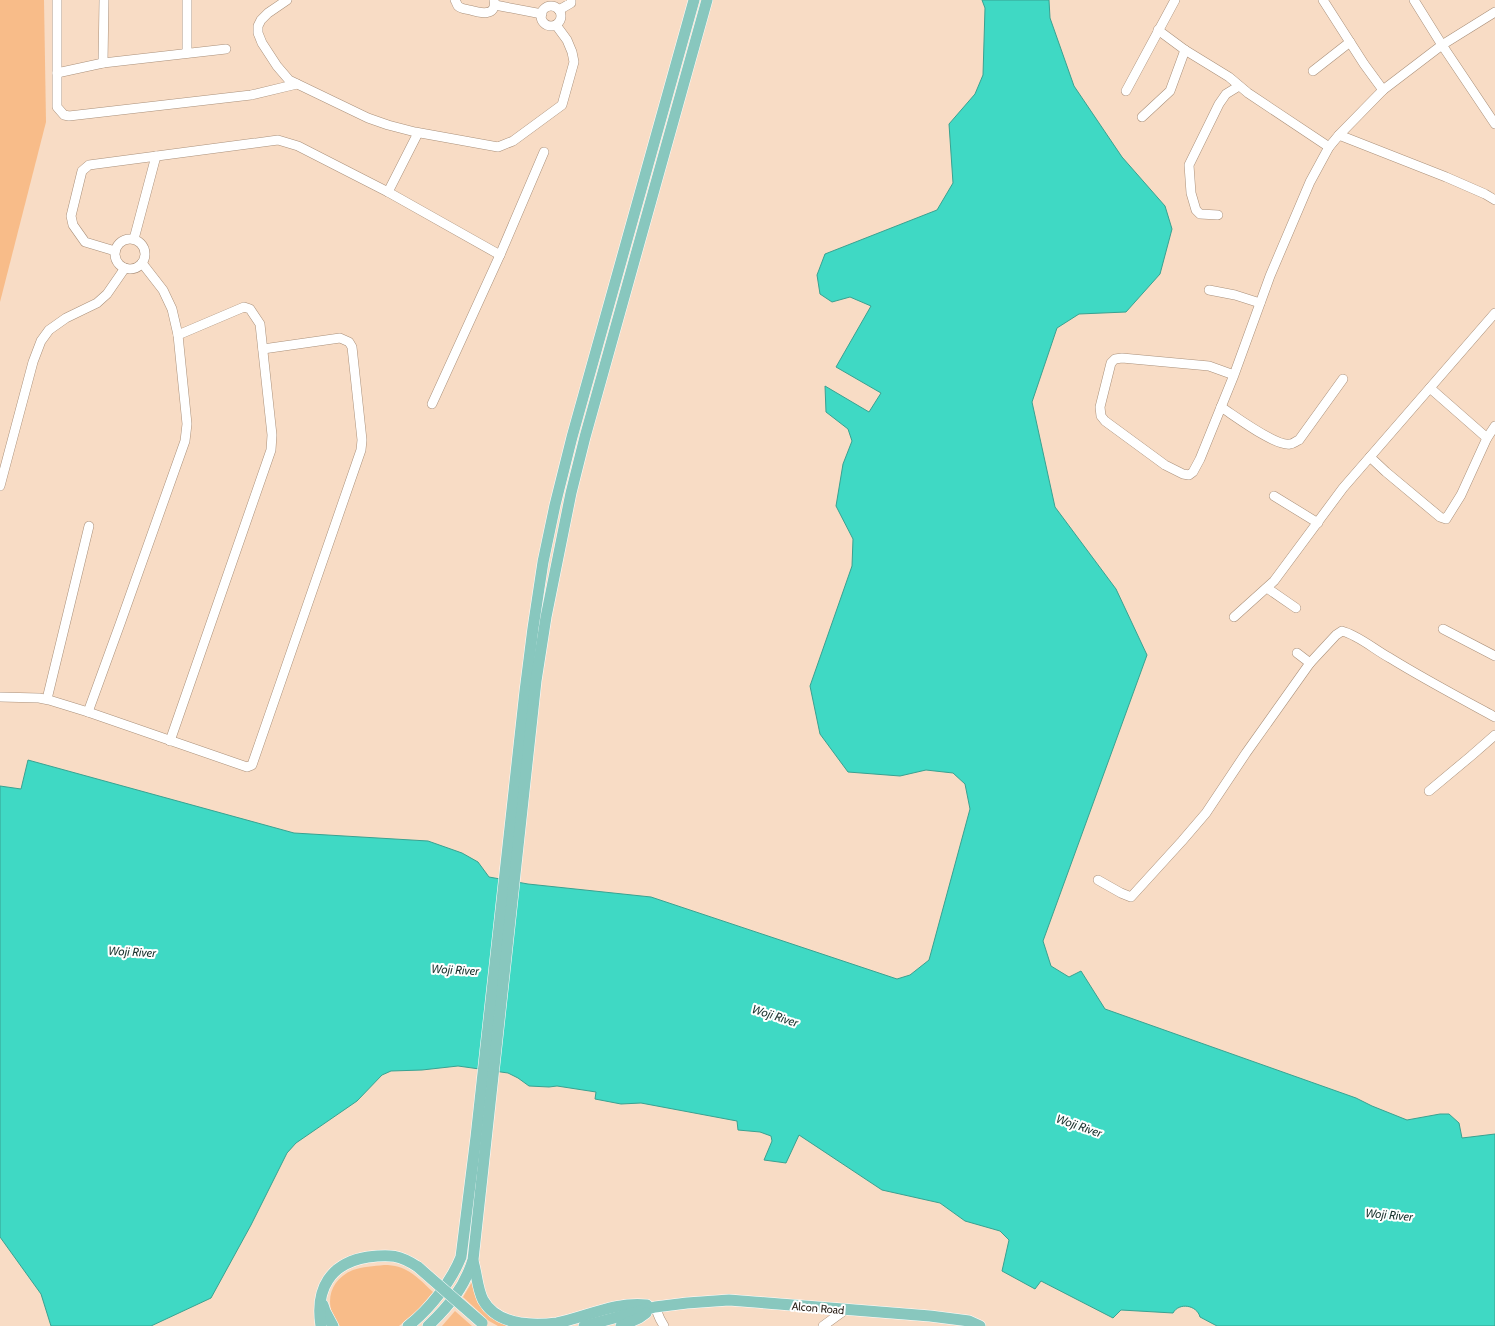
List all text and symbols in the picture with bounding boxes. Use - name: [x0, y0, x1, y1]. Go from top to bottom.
- water label: Woji River: [108, 943, 158, 960]
- water label: Woji River: [431, 961, 481, 978]
- water label: Woji River: [750, 1001, 801, 1030]
- water label: Woji River: [1054, 1111, 1105, 1141]
- water label: Woji River: [1365, 1205, 1415, 1224]
- street label: Alcon Road: [791, 1299, 845, 1317]

